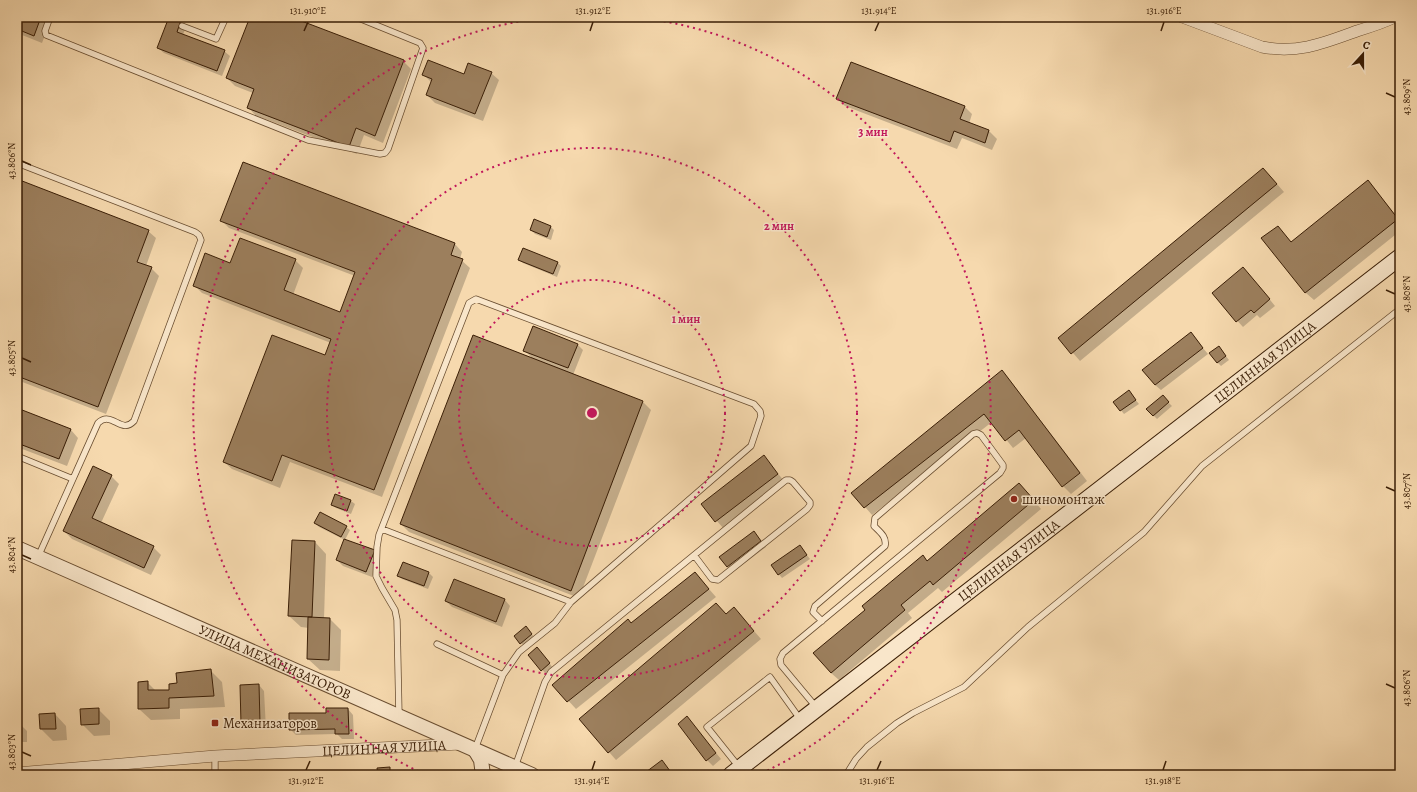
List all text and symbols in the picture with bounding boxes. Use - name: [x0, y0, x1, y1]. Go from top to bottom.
- text: 131.910°E: [290, 4, 326, 17]
- text: 131.912°E: [575, 4, 611, 17]
- text: 131.914°E: [861, 4, 897, 17]
- text: 131.916°E: [1146, 4, 1182, 17]
- north arrow: [1343, 34, 1383, 74]
- text: С: [1361, 37, 1372, 53]
- text: 43.809°N: [1400, 79, 1413, 115]
- text: 3 мин: [858, 124, 888, 140]
- text: 43.806°N: [5, 143, 18, 179]
- text: 2 мин: [764, 218, 794, 234]
- text: 43.808°N: [1400, 276, 1413, 312]
- text: 1 мин: [672, 311, 700, 327]
- street label: ЦЕЛИННАЯ УЛИЦА: [1210, 316, 1320, 408]
- text: 43.805°N: [5, 340, 18, 376]
- centre of rings: [585, 406, 599, 420]
- text: 43.807°N: [1400, 473, 1413, 509]
- place label: шиномонтаж: [1022, 490, 1105, 509]
- marker: шиномонтаж: [1009, 494, 1019, 504]
- street label: ЦЕЛИННАЯ УЛИЦА: [954, 515, 1064, 606]
- text: 43.804°N: [5, 537, 18, 573]
- street label: УЛИЦА МЕХАНИЗАТОРОВ: [196, 620, 354, 704]
- text: 43.806°N: [1400, 670, 1413, 706]
- place label: Механизаторов: [223, 714, 317, 733]
- marker: Механизаторов: [210, 718, 220, 728]
- text: 43.803°N: [5, 734, 18, 770]
- street label: ЦЕЛИННАЯ УЛИЦА: [322, 736, 447, 761]
- text: 131.912°E: [288, 774, 324, 787]
- text: 131.914°E: [574, 774, 610, 787]
- text: 131.916°E: [859, 774, 895, 787]
- text: 131.918°E: [1145, 774, 1181, 787]

